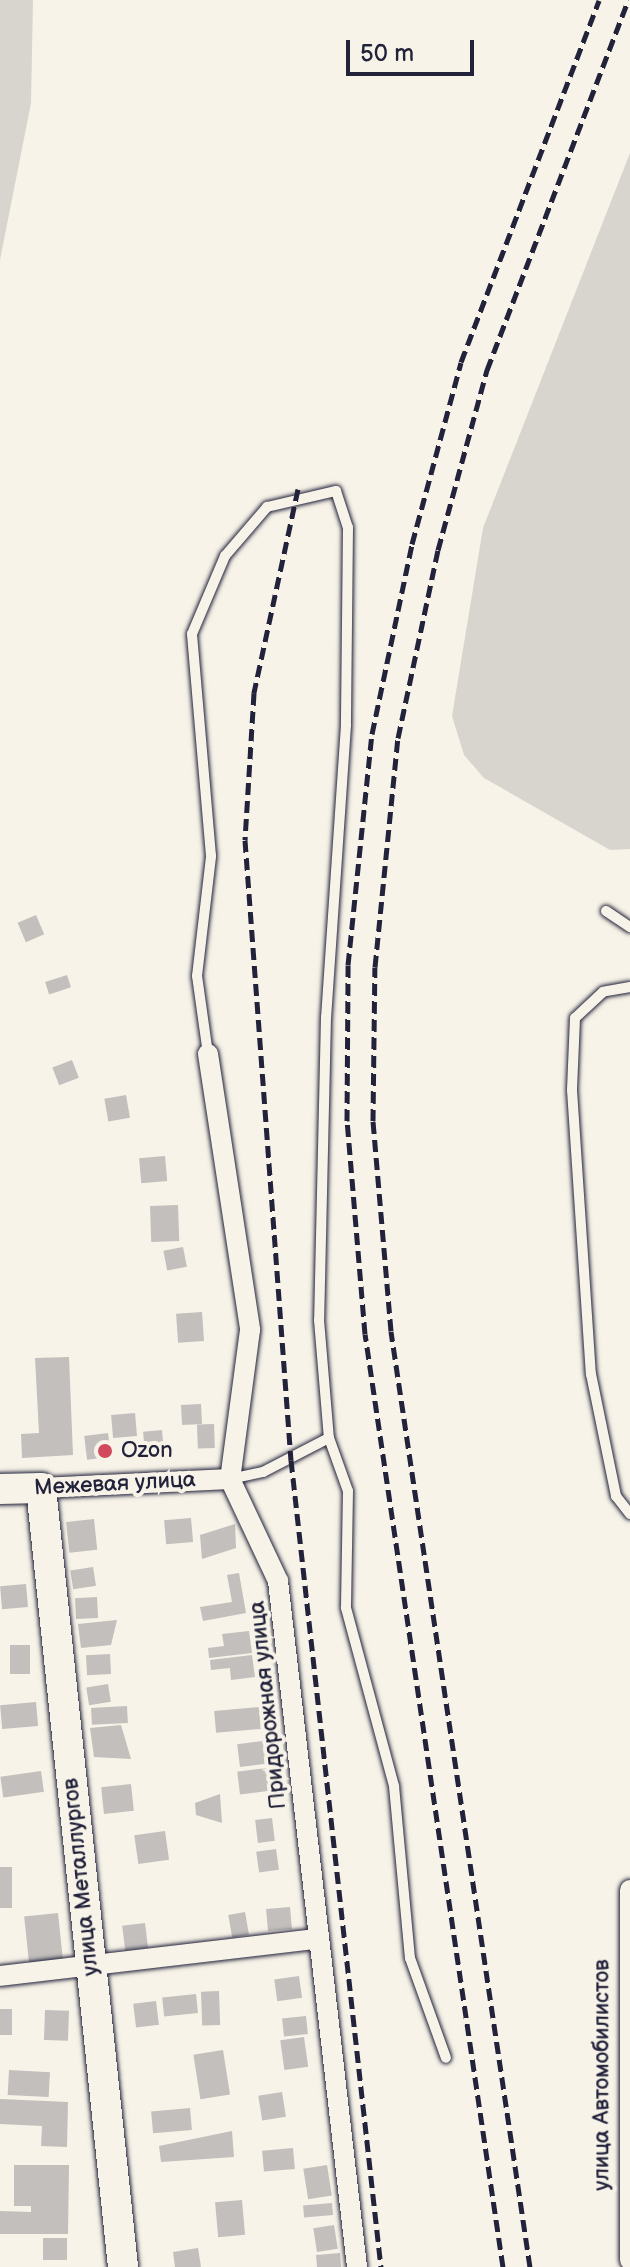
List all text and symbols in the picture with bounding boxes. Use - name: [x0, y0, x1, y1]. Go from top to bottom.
- scale bar: [350, 24, 478, 74]
- text: 50 m: [360, 39, 414, 68]
- place label: Ozon: [121, 1438, 173, 1464]
- marker: Ozon: [96, 1442, 114, 1460]
- street label: Межевая улица: [34, 1467, 196, 1501]
- street label: Придорожная улица: [244, 1600, 292, 1810]
- street label: улица Металлургов: [57, 1777, 105, 1977]
- street label: улица Автомобилистов: [589, 1959, 615, 2191]

